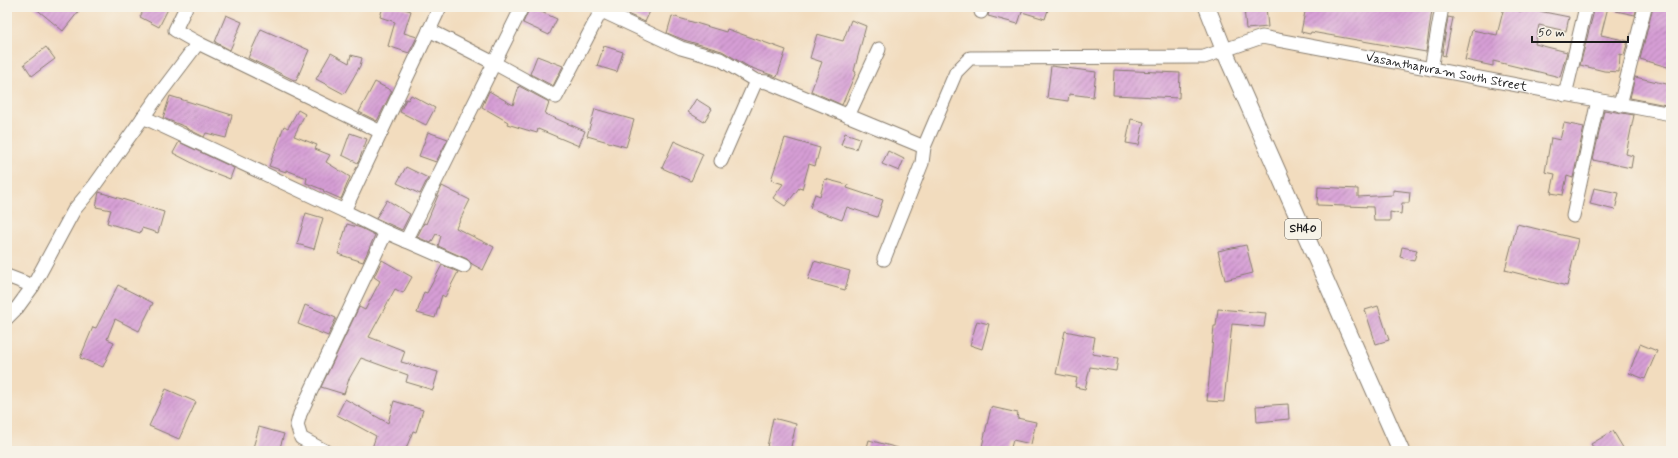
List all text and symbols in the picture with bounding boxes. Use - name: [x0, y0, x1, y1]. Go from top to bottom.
- scale bar: [1532, 18, 1628, 44]
- text: 50 m: [1538, 25, 1565, 41]
- street label: Vasanthapuram South Street: [1364, 48, 1529, 95]
- road number: SH40: [1285, 219, 1321, 239]

